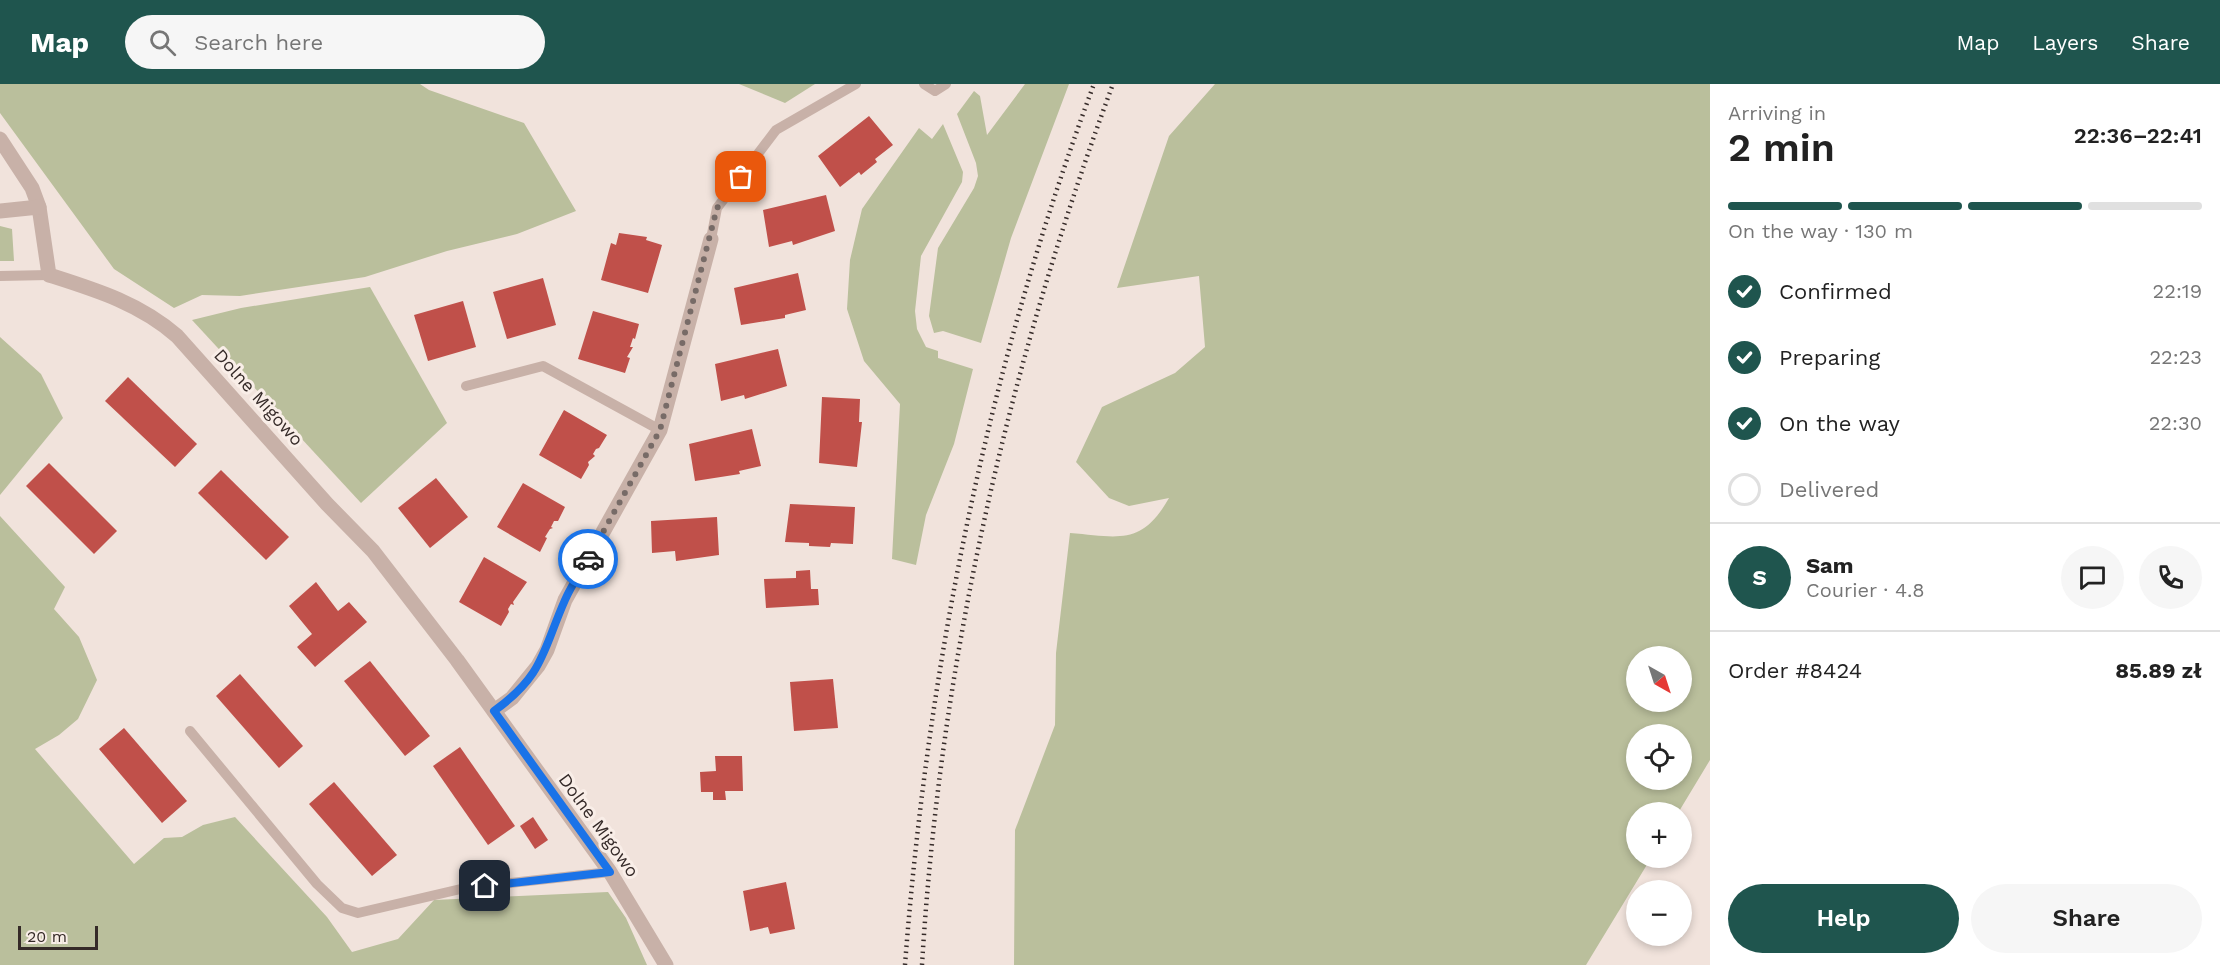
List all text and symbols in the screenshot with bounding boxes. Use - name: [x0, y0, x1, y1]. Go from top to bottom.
- search box: [125, 15, 545, 69]
- text: Map: [30, 26, 89, 59]
- icon: search: [146, 26, 179, 59]
- text: Search here: [194, 30, 323, 55]
- text: Map: [1956, 30, 1999, 55]
- text: Layers: [2032, 30, 2098, 55]
- text: Share: [2131, 30, 2190, 55]
- text: Arriving in: [1728, 101, 1826, 125]
- text: 22:36–22:41: [2074, 123, 2202, 148]
- text: 2 min: [1728, 125, 1835, 170]
- pin: [715, 151, 766, 202]
- icon: bag: [724, 160, 757, 193]
- text: On the way · 130 m: [1728, 219, 1913, 243]
- icon: check: [1728, 275, 1761, 308]
- text: Confirmed: [1779, 279, 1892, 304]
- text: 22:19: [2153, 279, 2202, 303]
- icon: check: [1728, 341, 1761, 374]
- street label: Dolne Migowo: [210, 344, 308, 450]
- text: Preparing: [1779, 345, 1880, 370]
- text: 22:23: [2149, 345, 2202, 369]
- icon: check: [1728, 407, 1761, 440]
- text: On the way: [1779, 411, 1900, 436]
- text: 22:30: [2149, 411, 2202, 435]
- text: Delivered: [1779, 477, 1879, 502]
- courier: [558, 529, 618, 589]
- icon: car: [572, 543, 605, 576]
- button: chat: [2061, 546, 2124, 609]
- button: phone: [2139, 546, 2202, 609]
- text: Sam: [1806, 553, 1854, 578]
- text: S: [1752, 565, 1767, 590]
- text: Courier · 4.8: [1806, 578, 1925, 602]
- north arrow: [1626, 646, 1692, 712]
- map controls: [1626, 646, 1692, 946]
- text: Order #8424: [1728, 658, 1862, 683]
- text: 85.89 zł: [2115, 658, 2202, 683]
- button: locate: [1626, 724, 1692, 790]
- street label: Dolne Migowo: [554, 769, 644, 881]
- button: +: [1626, 802, 1692, 868]
- pin: [459, 860, 510, 911]
- icon: home: [468, 869, 501, 902]
- button: −: [1626, 880, 1692, 946]
- button: Help: [1728, 884, 1959, 953]
- button: Share: [1971, 884, 2202, 953]
- scale bar: [18, 923, 98, 950]
- text: 20 m: [27, 927, 67, 946]

